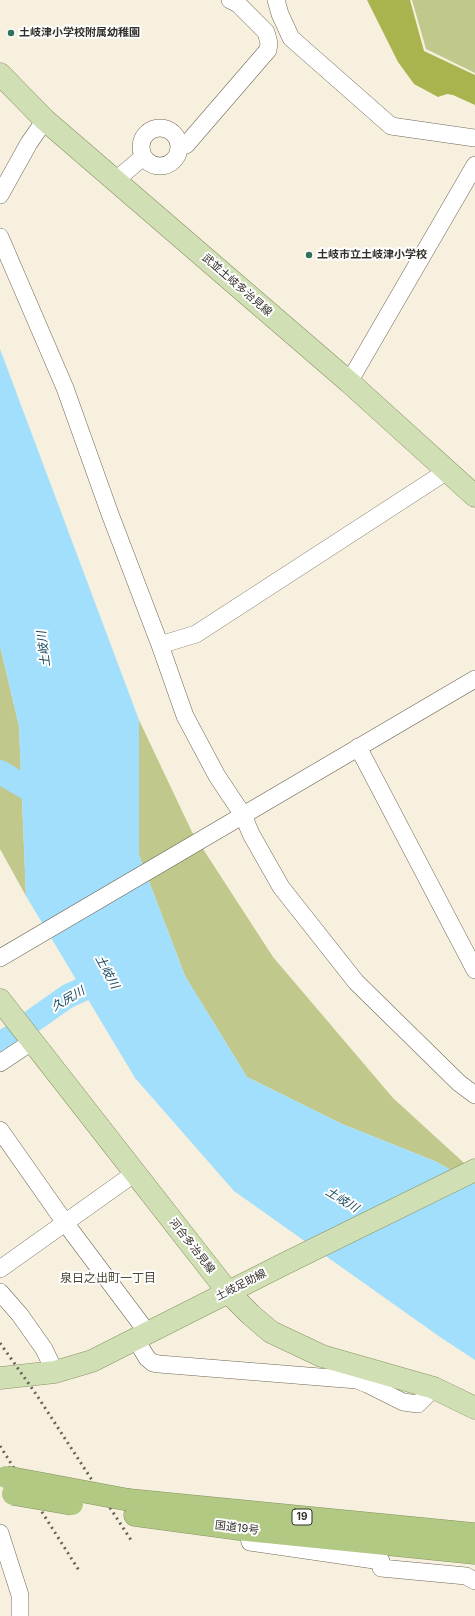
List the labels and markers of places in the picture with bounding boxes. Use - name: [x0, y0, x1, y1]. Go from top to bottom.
- place label: 土岐津小学校附属幼稚園: [19, 26, 140, 40]
- marker: 土岐津小学校附属幼稚園: [6, 28, 16, 38]
- place label: 土岐市立土岐津小学校: [317, 248, 427, 262]
- marker: 土岐市立土岐津小学校: [304, 250, 314, 260]

